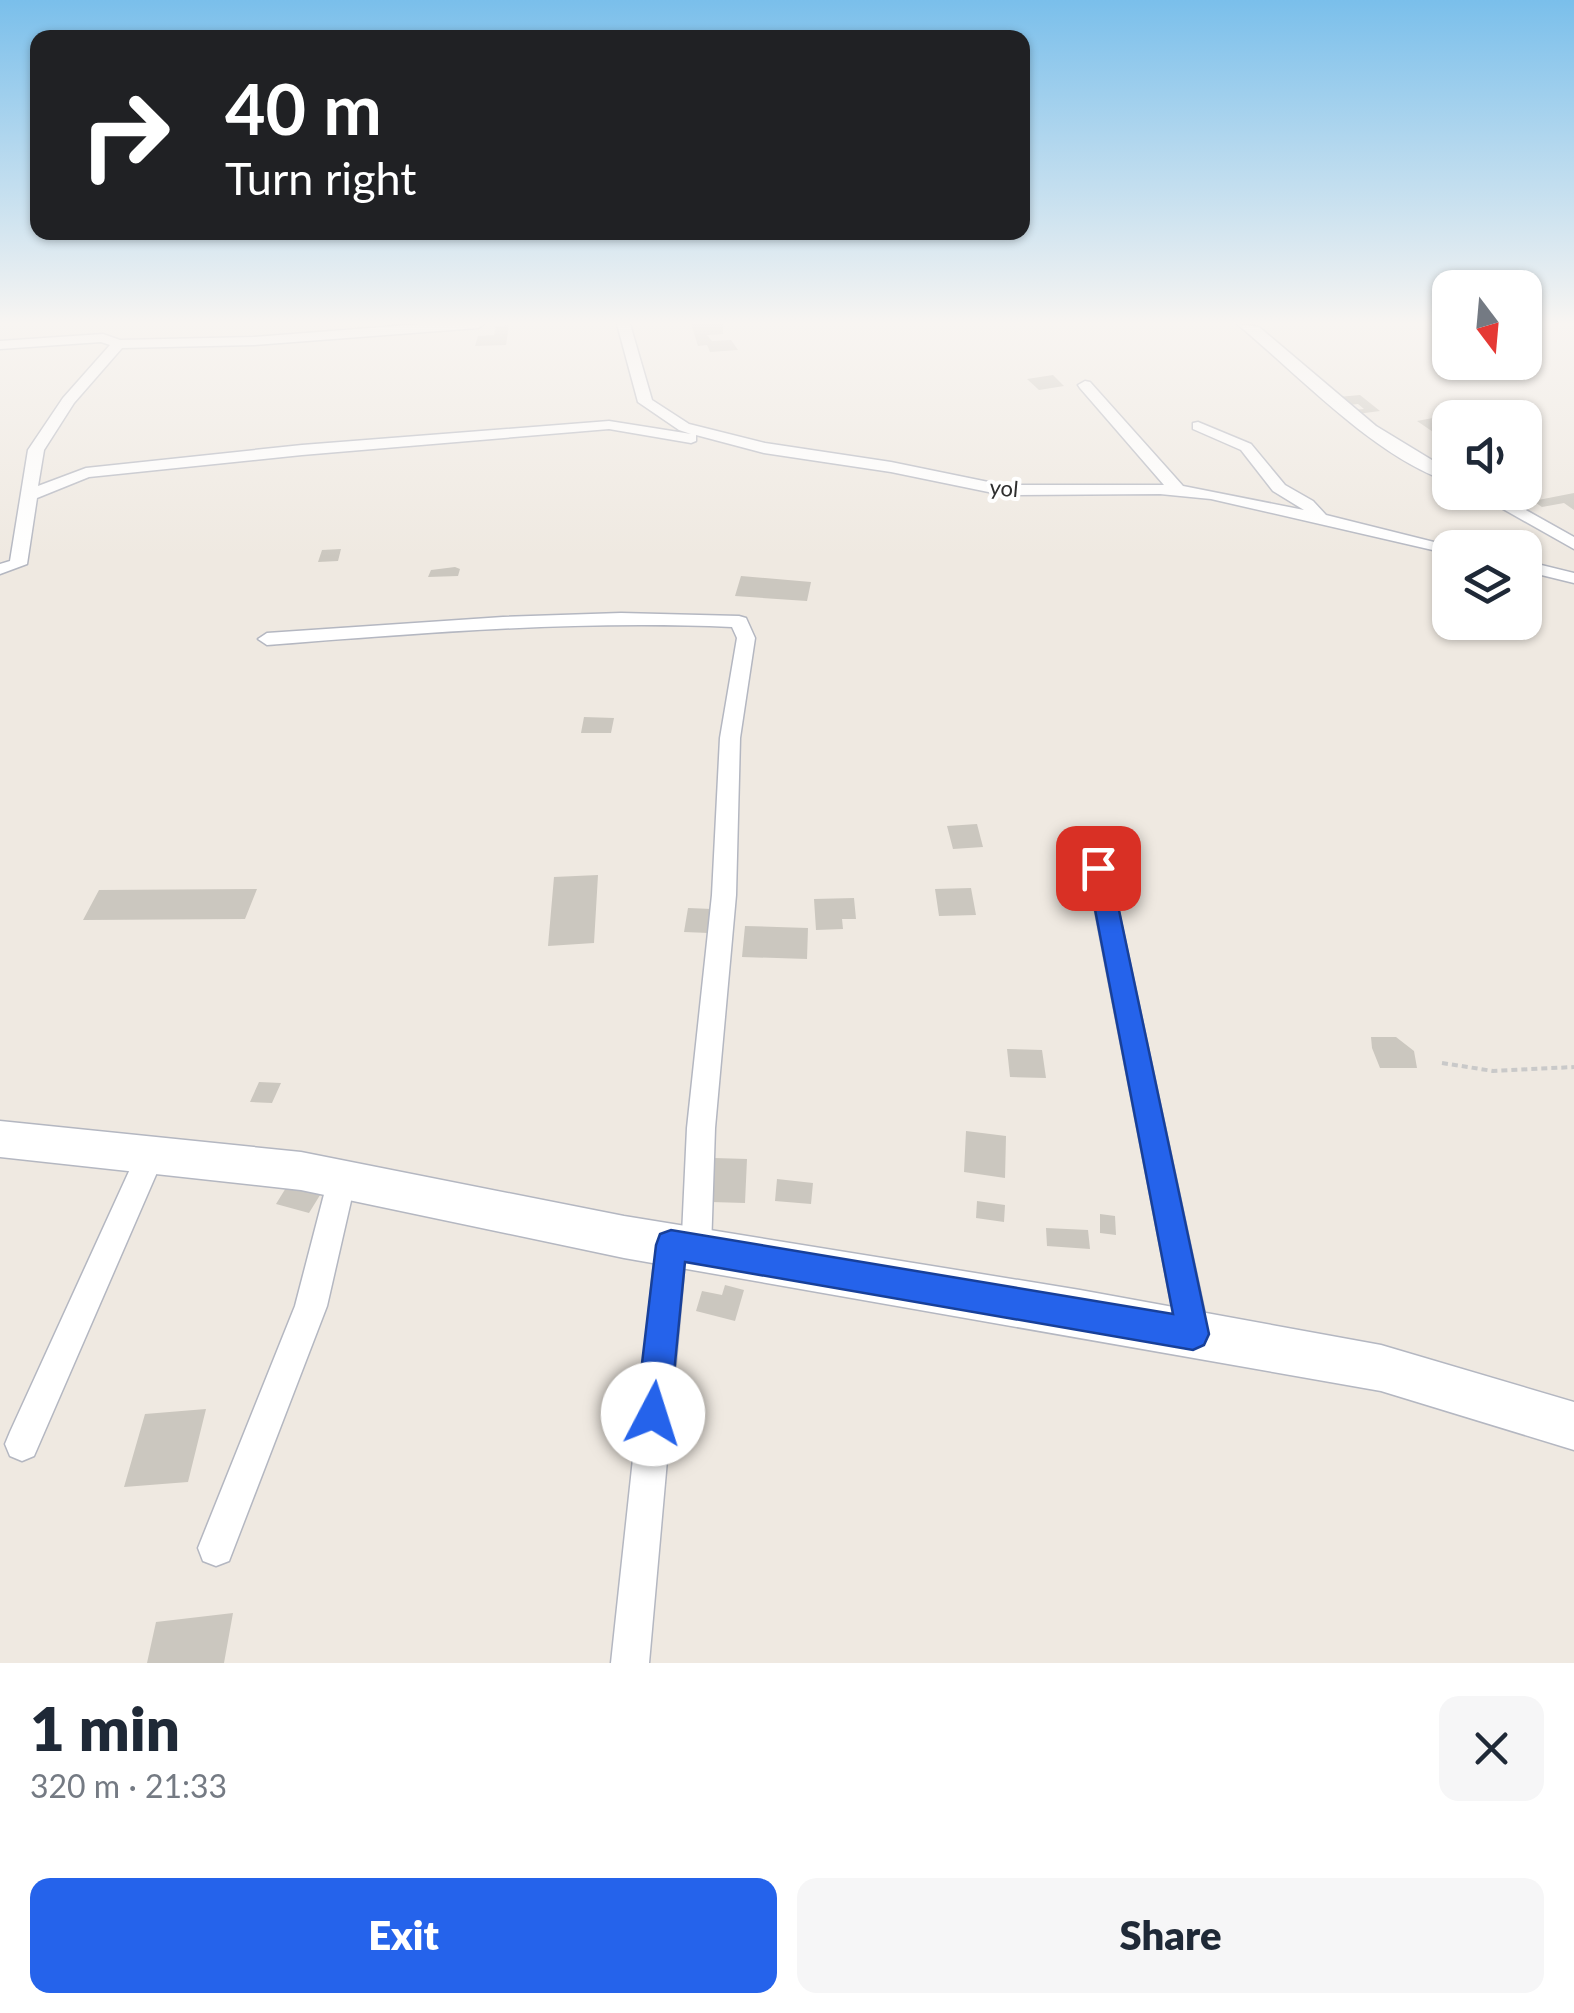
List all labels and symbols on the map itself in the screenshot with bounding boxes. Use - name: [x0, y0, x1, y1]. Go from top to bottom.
- north arrow: [1432, 270, 1542, 380]
- street label: yol: [989, 473, 1020, 502]
- pin: [1056, 826, 1141, 911]
- position arrow: [601, 1362, 705, 1466]

